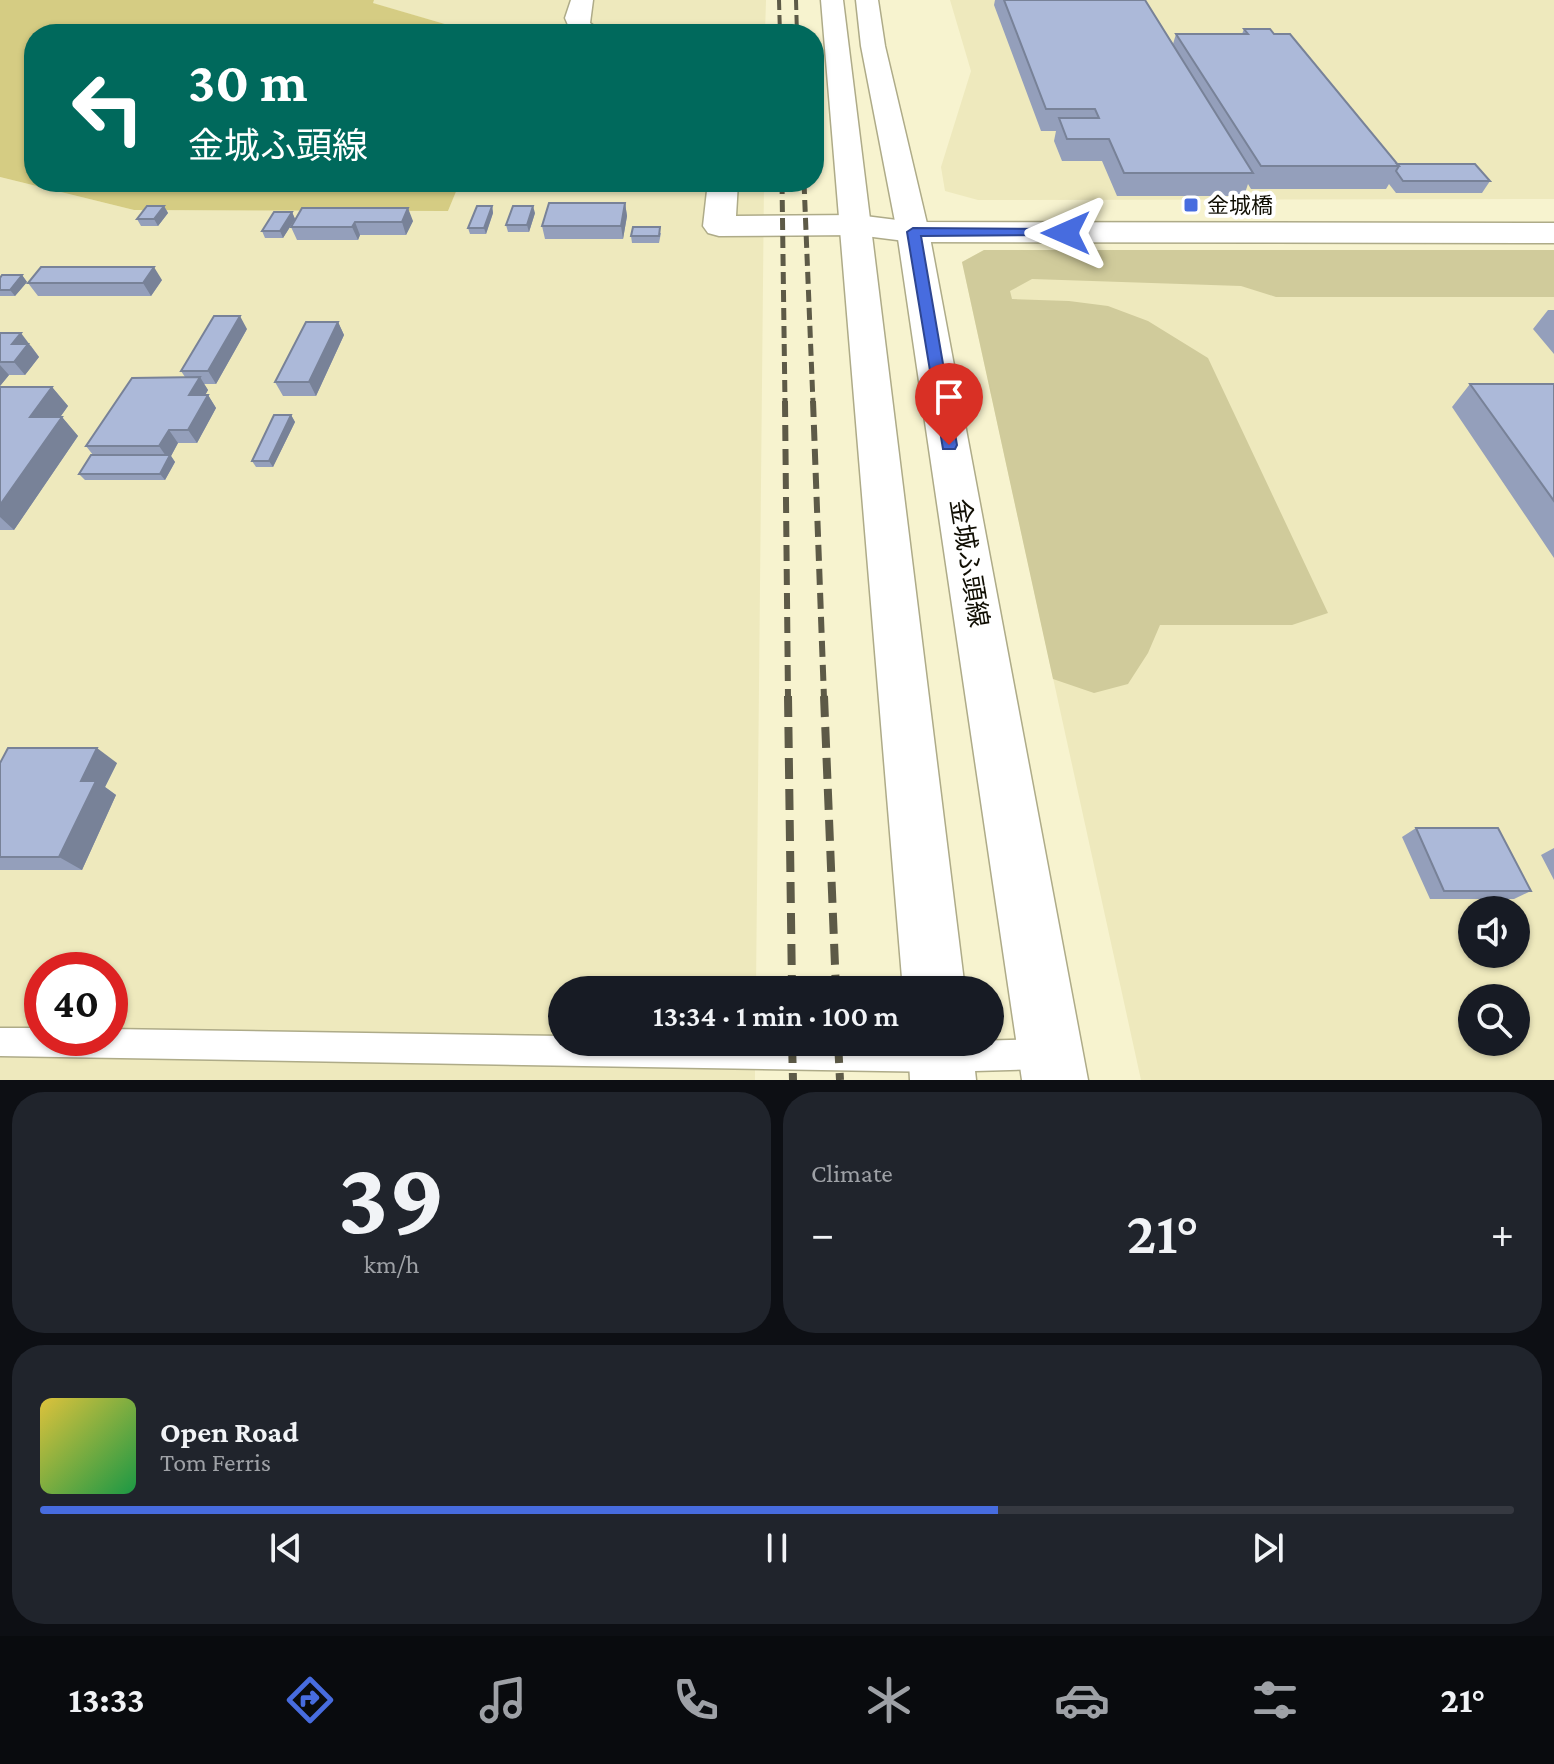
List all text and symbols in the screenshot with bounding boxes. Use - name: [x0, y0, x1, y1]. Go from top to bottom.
- text: 30 m: [188, 51, 308, 113]
- icon: left: [56, 56, 160, 160]
- text: 金城ふ頭線: [188, 126, 368, 166]
- position arrow: [1024, 191, 1108, 275]
- place label: 金城橋: [1207, 193, 1273, 218]
- marker: 金城橋: [1182, 196, 1200, 214]
- pin: [915, 363, 983, 445]
- icon: arrive: [927, 375, 971, 419]
- street label: 金城ふ頭線: [945, 497, 993, 629]
- map controls: [1458, 896, 1530, 1056]
- button: sound: [1458, 896, 1530, 968]
- speed limit sign: 40: [24, 952, 128, 1056]
- button: search: [1458, 984, 1530, 1056]
- text: 13:34 · 1 min · 100 m: [653, 999, 899, 1032]
- text: 39: [338, 1140, 445, 1255]
- text: Climate: [811, 1159, 893, 1188]
- text: 21°: [1126, 1199, 1199, 1266]
- text: −: [811, 1209, 834, 1257]
- text: +: [1491, 1209, 1514, 1257]
- text: km/h: [363, 1250, 420, 1279]
- text: Open Road: [160, 1415, 299, 1448]
- text: Tom Ferris: [160, 1448, 271, 1477]
- icon: previous: [264, 1526, 308, 1570]
- icon: pause: [755, 1526, 799, 1570]
- icon: next: [1246, 1526, 1290, 1570]
- icon: directions: [282, 1672, 338, 1728]
- icon: music: [475, 1672, 531, 1728]
- icon: phone: [668, 1672, 724, 1728]
- icon: climate: [861, 1672, 917, 1728]
- icon: car: [1054, 1672, 1110, 1728]
- icon: filters: [1247, 1672, 1303, 1728]
- text: 13:33: [69, 1680, 145, 1720]
- text: 21°: [1441, 1680, 1485, 1720]

